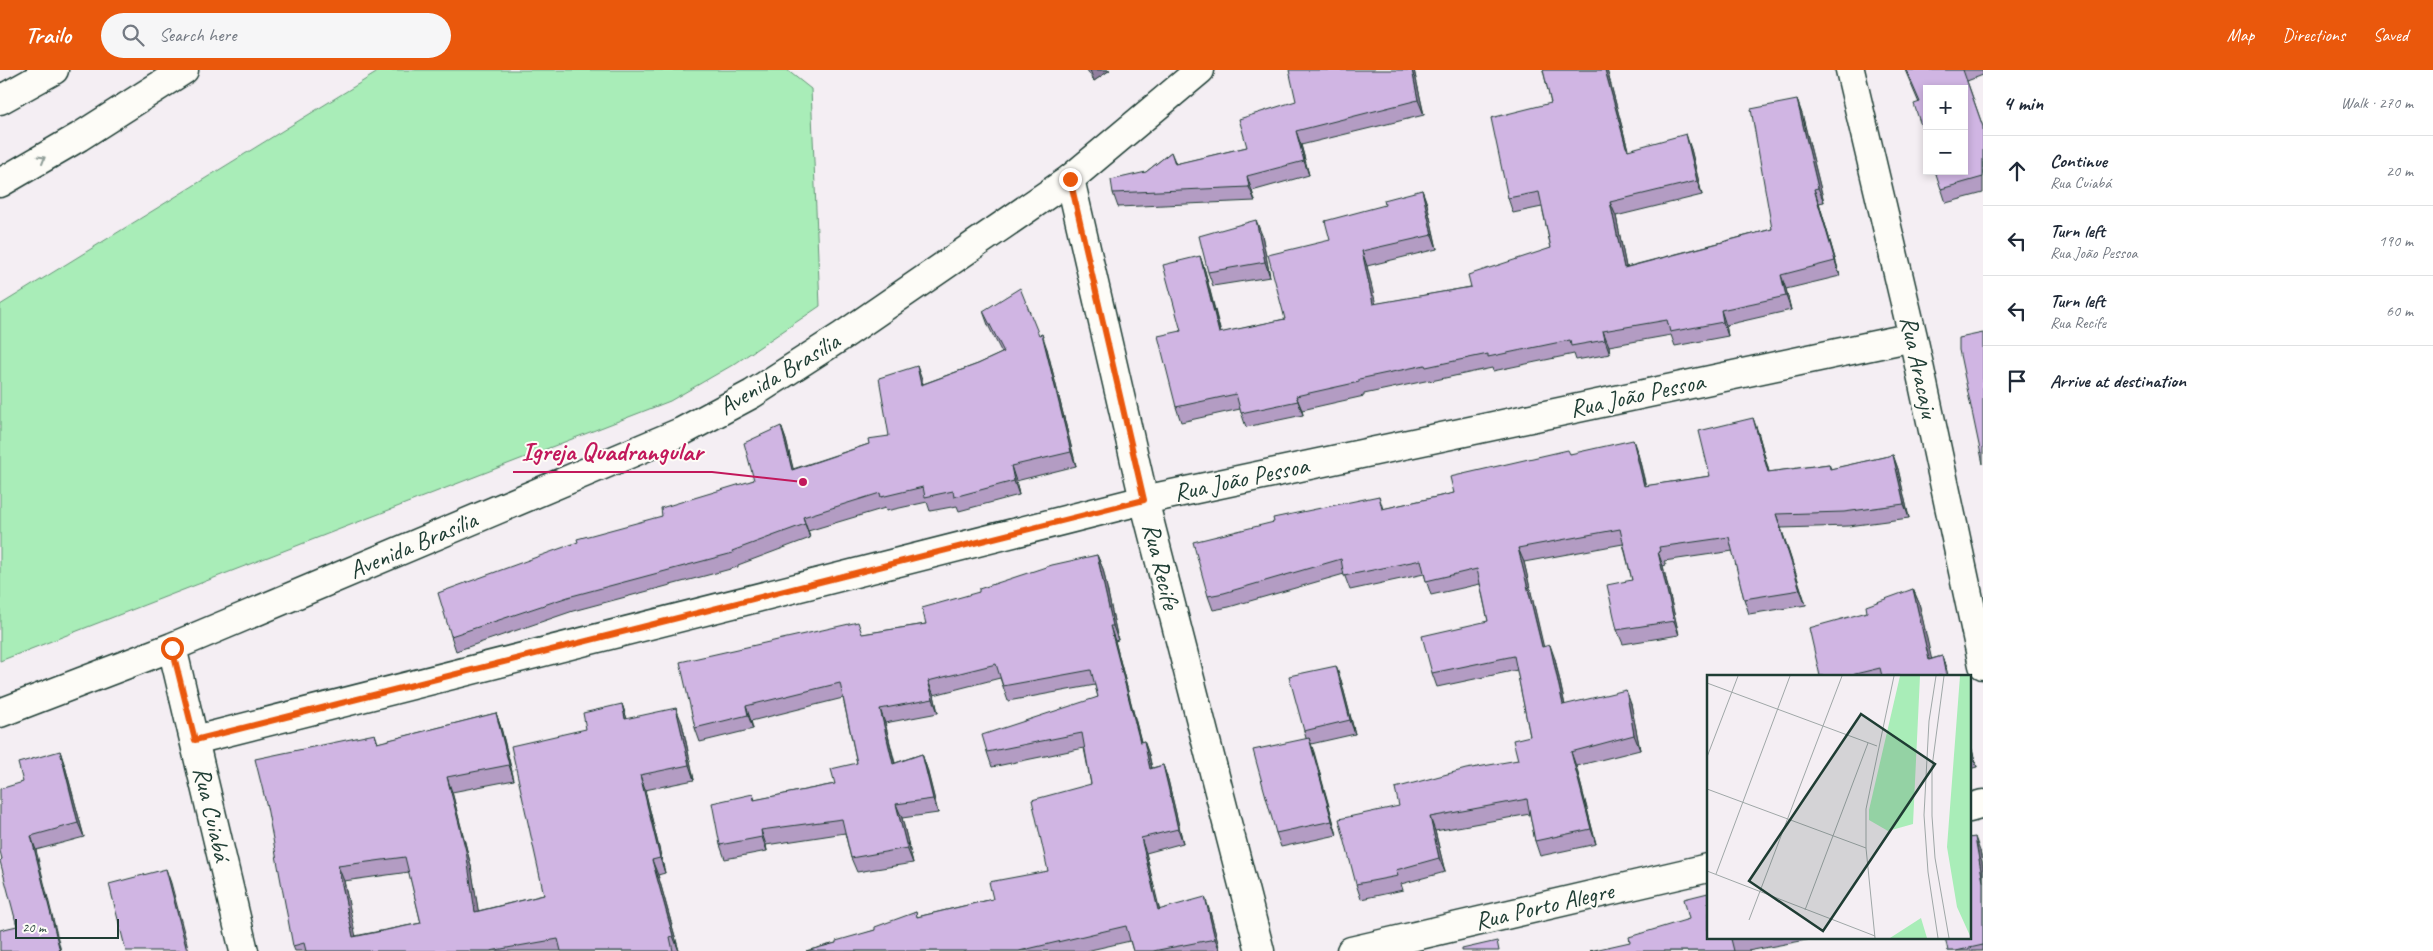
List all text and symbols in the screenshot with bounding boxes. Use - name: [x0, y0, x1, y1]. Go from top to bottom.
- search box: [101, 13, 451, 58]
- text: Trailo: [25, 20, 71, 50]
- icon: search: [119, 21, 147, 49]
- text: Search here: [159, 23, 236, 47]
- text: Map: [2227, 24, 2254, 46]
- text: Directions: [2282, 24, 2345, 46]
- text: Saved: [2373, 24, 2408, 46]
- map controls: [1923, 85, 1968, 175]
- button: +: [1923, 85, 1968, 130]
- text: 4 min: [2003, 90, 2043, 116]
- text: Walk · 270 m: [2341, 93, 2413, 113]
- button: −: [1923, 130, 1968, 175]
- text: Continue: [2050, 149, 2107, 173]
- one-way arrow: [37, 155, 46, 165]
- icon: ahead: [2003, 157, 2031, 185]
- text: 20 m: [2386, 161, 2413, 181]
- route end: [1059, 168, 1082, 191]
- text: Rua Cuiabá: [2050, 173, 2111, 193]
- text: Turn left: [2050, 219, 2105, 243]
- icon: left: [2003, 227, 2031, 255]
- text: 190 m: [2379, 231, 2413, 251]
- text: Rua João Pessoa: [2050, 243, 2138, 263]
- text: Turn left: [2050, 289, 2105, 313]
- icon: left: [2003, 297, 2031, 325]
- text: 60 m: [2386, 301, 2413, 321]
- street label: Rua Aracaju: [1893, 313, 1946, 423]
- text: Rua Recife: [2050, 313, 2106, 333]
- street label: Avenida Brasília: [713, 324, 847, 423]
- street label: Rua João Pessoa: [1567, 365, 1709, 425]
- icon: arrive: [2003, 367, 2031, 395]
- text: Arrive at destination: [2050, 369, 2186, 393]
- callout: Igreja Quadrangular: [513, 431, 712, 472]
- text: Igreja Quadrangular: [521, 435, 705, 468]
- street label: Rua João Pessoa: [1171, 449, 1313, 509]
- street label: Avenida Brasília: [344, 503, 484, 586]
- street label: Rua Recife: [1135, 520, 1188, 614]
- route start: [161, 637, 184, 660]
- inset map: [1707, 675, 1970, 938]
- street label: Rua Cuiabá: [186, 764, 239, 866]
- street label: Rua Porto Alegre: [1472, 874, 1618, 937]
- scale bar: [15, 916, 119, 939]
- text: 20 m: [22, 919, 46, 936]

